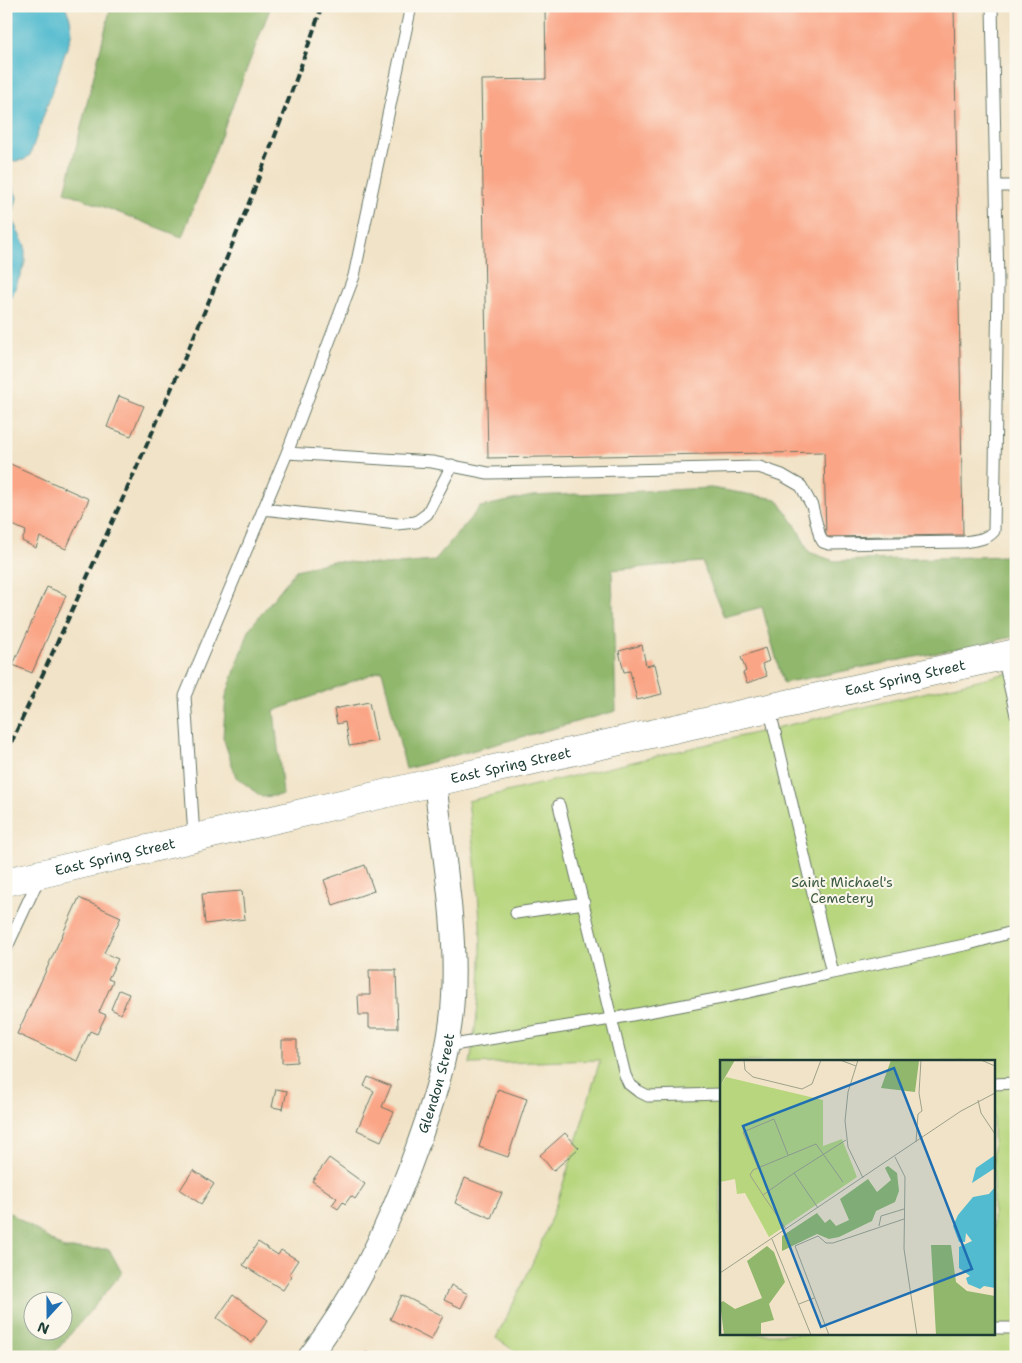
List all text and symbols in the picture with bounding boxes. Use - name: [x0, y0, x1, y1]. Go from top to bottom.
- street label: East Spring Street: [843, 656, 967, 700]
- street label: East Spring Street: [449, 743, 573, 787]
- street label: East Spring Street: [53, 834, 177, 879]
- park label: Saint Michael's Cemetery: [791, 873, 893, 907]
- street label: Glendon Street: [414, 1032, 458, 1135]
- inset map: [720, 1060, 994, 1336]
- north arrow: [22, 1290, 72, 1340]
- text: N: [35, 1318, 52, 1339]

